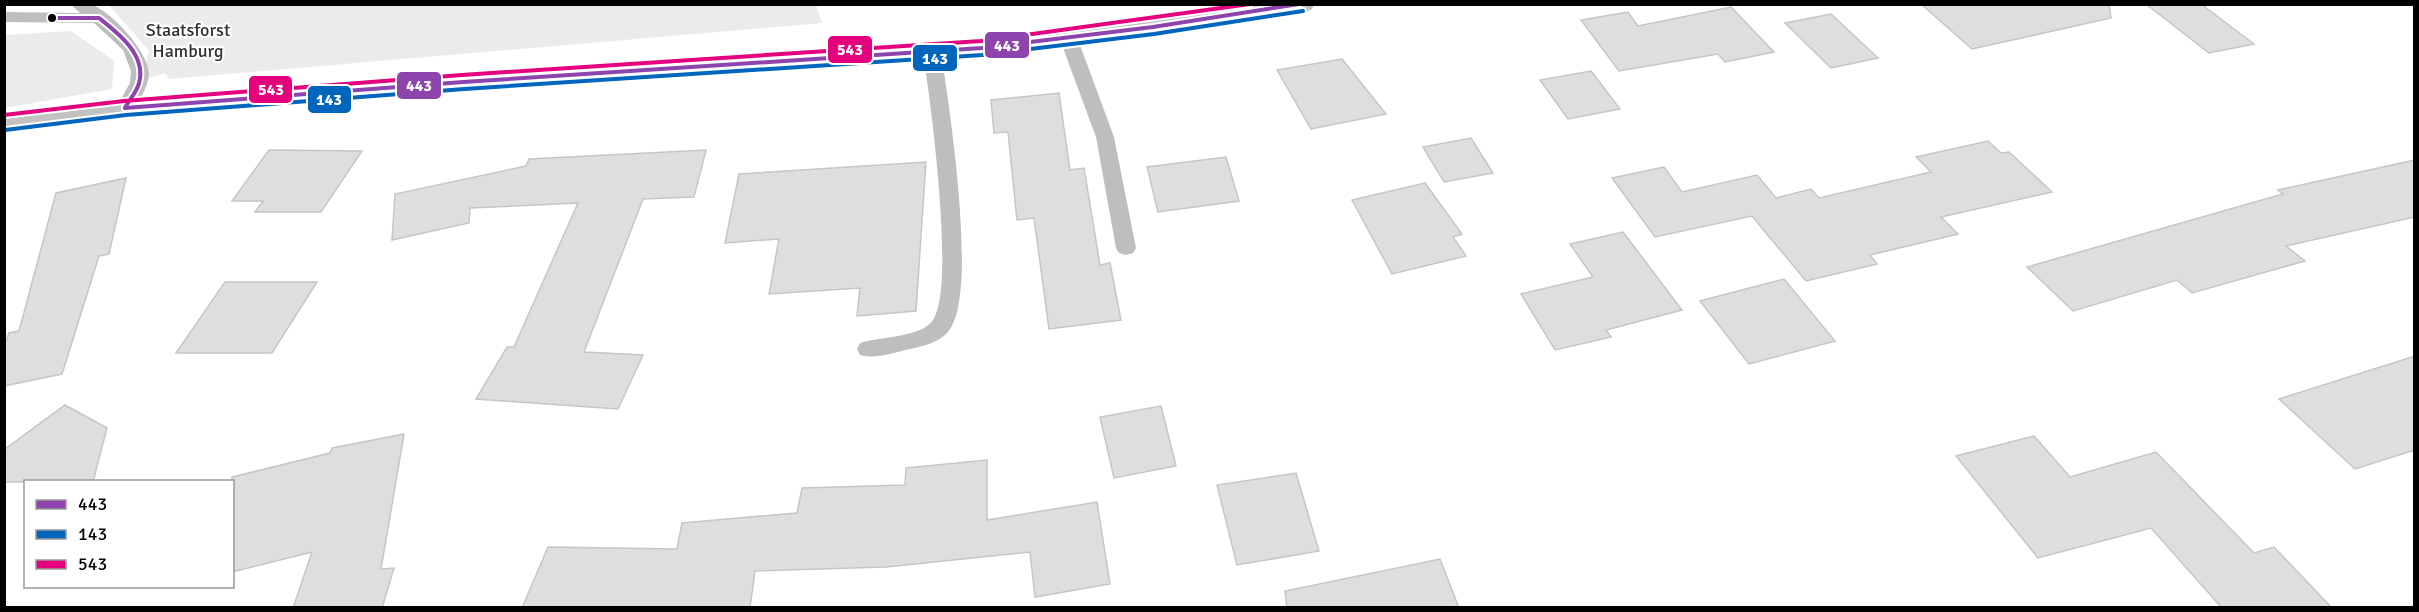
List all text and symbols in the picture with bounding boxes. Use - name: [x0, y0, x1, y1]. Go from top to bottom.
- unlabelled marker: [46, 12, 58, 24]
- park label: Staatsforst Hamburg: [146, 19, 230, 62]
- line badge: 443: [984, 31, 1030, 59]
- line badge: 543: [827, 35, 873, 64]
- text: 443: [994, 36, 1020, 56]
- text: 543: [837, 40, 863, 60]
- line badge: 143: [912, 44, 958, 72]
- text: 143: [922, 49, 948, 69]
- line badge: 443: [396, 71, 442, 100]
- line badge: 543: [248, 75, 293, 104]
- text: 443: [406, 76, 432, 96]
- text: 543: [258, 80, 284, 100]
- line badge: 143: [307, 85, 352, 114]
- text: 143: [316, 90, 342, 110]
- legend: [24, 480, 234, 588]
- text: 443: [78, 493, 107, 515]
- text: 143: [78, 523, 107, 545]
- text: 543: [78, 553, 107, 575]

